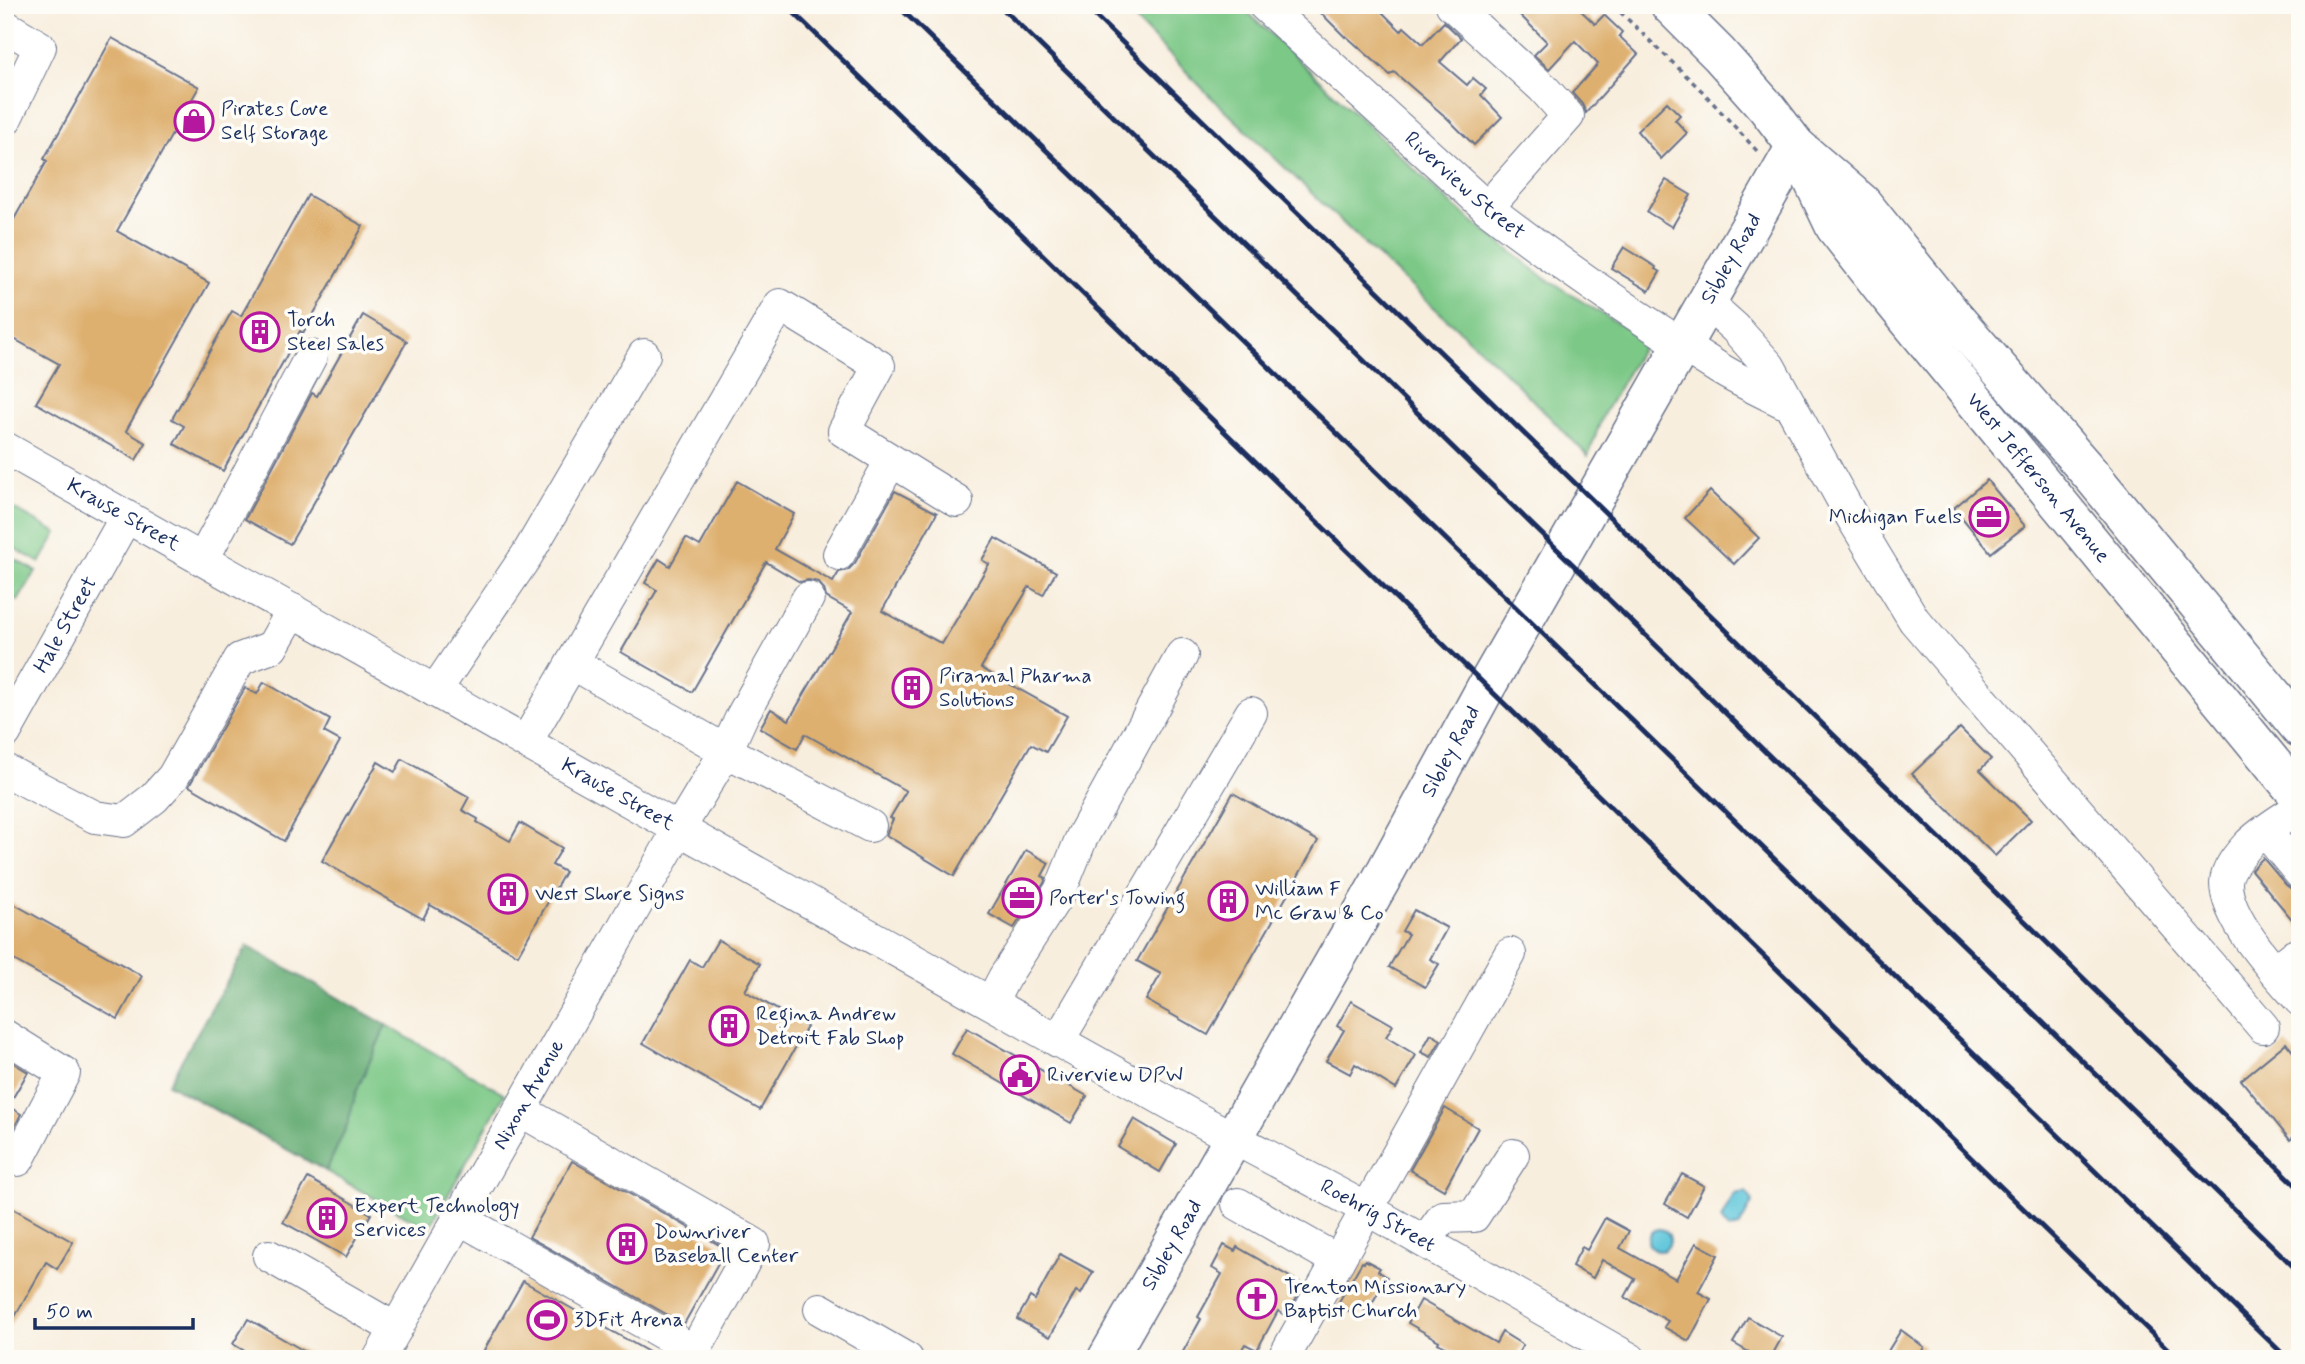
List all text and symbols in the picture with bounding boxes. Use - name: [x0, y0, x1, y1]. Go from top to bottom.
- place label: Pirates Cove Self Storage: [221, 95, 328, 147]
- shop icon: Pirates Cove Self Storage: [173, 100, 215, 142]
- street label: Riverview Street: [1398, 125, 1531, 246]
- street label: Sibley Road: [1694, 208, 1768, 309]
- place label: Torch Steel Sales: [287, 306, 384, 358]
- building icon: Torch Steel Sales: [239, 311, 281, 353]
- street label: West Jefferson Avenue: [1960, 387, 2116, 569]
- street label: Krause Street: [62, 472, 186, 558]
- office icon: Michigan Fuels: [1968, 496, 2010, 538]
- place label: Michigan Fuels: [1829, 503, 1962, 531]
- street label: Hale Street: [27, 571, 104, 678]
- place label: Piramal Pharma Solutions: [939, 662, 1092, 714]
- building icon: Piramal Pharma Solutions: [891, 667, 933, 709]
- street label: Sibley Road: [1415, 701, 1487, 802]
- street label: Krause Street: [556, 751, 680, 838]
- building icon: West Shore Signs: [487, 873, 529, 915]
- place label: William F Mc Graw & Co: [1255, 875, 1384, 927]
- office icon: Porter's Towing: [1001, 877, 1043, 919]
- place label: West Shore Signs: [535, 880, 684, 909]
- building icon: William F Mc Graw & Co: [1207, 880, 1249, 922]
- place label: Porter's Towing: [1049, 884, 1185, 914]
- place label: Regina Andrew Detroit Fab Shop: [756, 1000, 904, 1052]
- building icon: Regina Andrew Detroit Fab Shop: [708, 1005, 750, 1047]
- street label: Nixon Avenue: [486, 1034, 571, 1155]
- public building icon: Riverview DPW: [999, 1054, 1041, 1096]
- place label: Riverview DPW: [1047, 1061, 1183, 1089]
- street label: Roehrig Street: [1315, 1173, 1441, 1259]
- place label: Expert Technology Services: [354, 1192, 519, 1244]
- street label: Sibley Road: [1135, 1195, 1209, 1296]
- building icon: Expert Technology Services: [306, 1197, 348, 1239]
- place label: Downriver Baseball Center: [654, 1218, 799, 1270]
- building icon: Downriver Baseball Center: [606, 1223, 648, 1265]
- place label: Trenton Missionary Baptist Church: [1284, 1273, 1466, 1325]
- church icon: Trenton Missionary Baptist Church: [1236, 1278, 1278, 1320]
- scale bar: [35, 1287, 192, 1331]
- text: 50 m: [46, 1298, 93, 1326]
- sports icon: 3DFit Arena: [526, 1299, 568, 1341]
- place label: 3DFit Arena: [574, 1306, 683, 1334]

